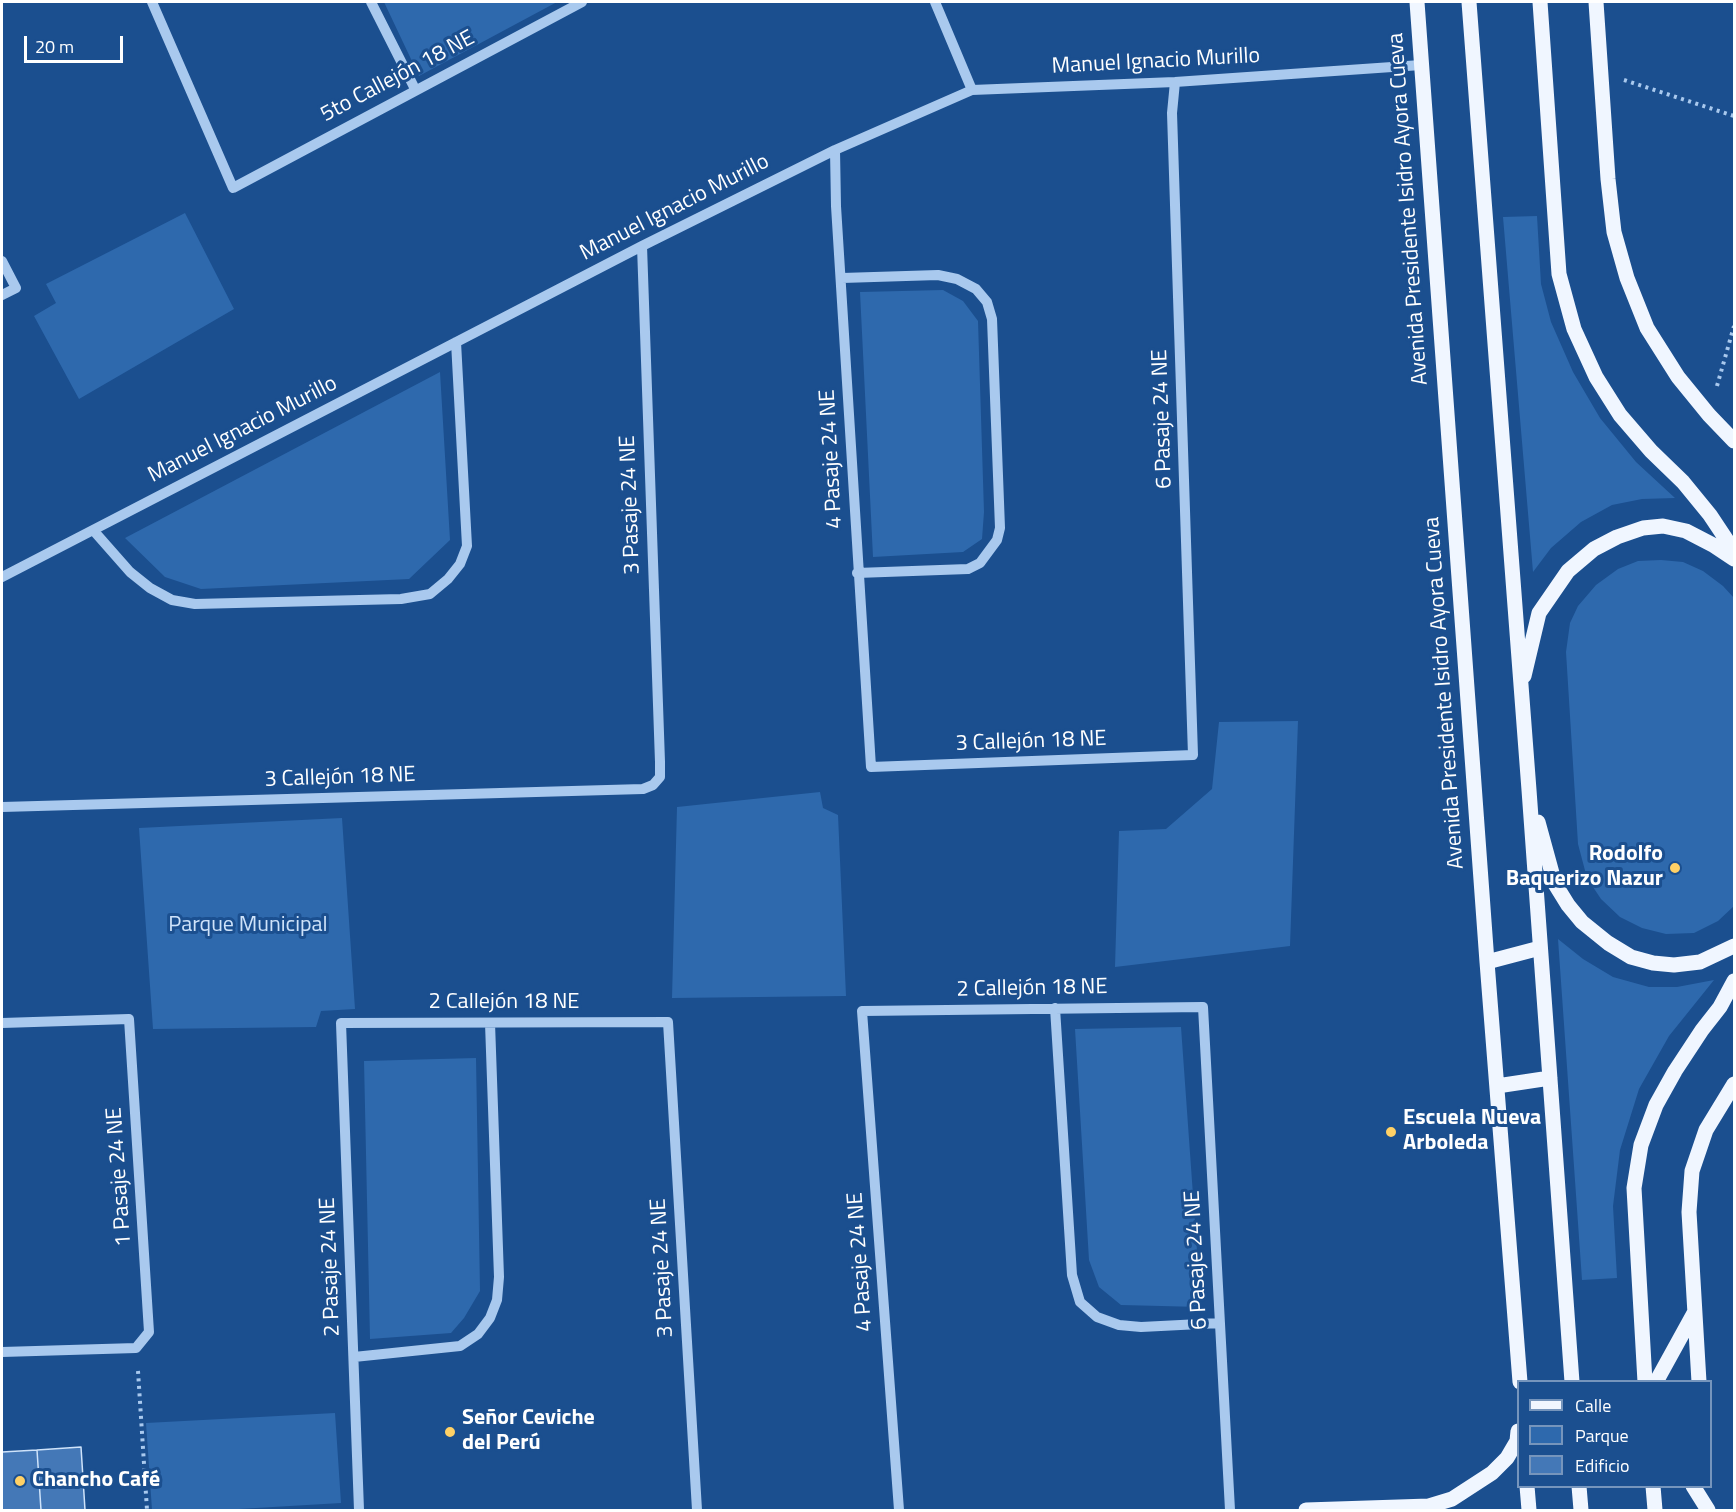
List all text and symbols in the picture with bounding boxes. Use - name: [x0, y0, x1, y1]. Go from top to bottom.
- scale bar: [27, 24, 126, 62]
- street label: 5to Callejón 18 NE: [317, 25, 479, 129]
- street label: Avenida Presidente Isidro Ayora Cueva: [1384, 32, 1434, 386]
- text: 20 m: [35, 33, 74, 60]
- street label: Manuel Ignacio Murillo: [1051, 43, 1261, 81]
- street label: Manuel Ignacio Murillo: [576, 149, 774, 267]
- street label: 6 Pasaje 24 NE: [1147, 349, 1179, 489]
- street label: Manuel Ignacio Murillo: [144, 371, 342, 489]
- street label: 4 Pasaje 24 NE: [815, 389, 849, 529]
- street label: 3 Pasaje 24 NE: [615, 435, 647, 575]
- street label: Avenida Presidente Isidro Ayora Cueva: [1420, 516, 1470, 870]
- street label: 3 Callejón 18 NE: [955, 726, 1107, 758]
- street label: 3 Callejón 18 NE: [264, 762, 416, 794]
- place label: Rodolfo Baquerizo Nazur: [1506, 842, 1663, 894]
- marker: Rodolfo Baquerizo Nazur: [1668, 861, 1682, 875]
- park label: Parque Municipal: [168, 913, 328, 939]
- street label: 2 Callejón 18 NE: [956, 974, 1108, 1004]
- street label: 2 Callejón 18 NE: [428, 990, 580, 1016]
- street label: 1 Pasaje 24 NE: [102, 1106, 138, 1248]
- place label: Escuela Nueva Arboleda: [1403, 1106, 1541, 1158]
- marker: Escuela Nueva Arboleda: [1384, 1125, 1398, 1139]
- street label: 6 Pasaje 24 NE: [1180, 1190, 1214, 1330]
- street label: 4 Pasaje 24 NE: [843, 1191, 879, 1333]
- street label: 2 Pasaje 24 NE: [315, 1197, 347, 1337]
- street label: 3 Pasaje 24 NE: [646, 1198, 680, 1338]
- legend: [1517, 1380, 1712, 1488]
- text: Calle: [1575, 1392, 1611, 1419]
- place label: Señor Ceviche del Perú: [462, 1406, 595, 1458]
- text: Parque: [1575, 1422, 1629, 1449]
- marker: Señor Ceviche del Perú: [443, 1425, 457, 1439]
- text: Edificio: [1575, 1452, 1629, 1479]
- place label: Chancho Café: [32, 1468, 160, 1494]
- marker: Chancho Café: [13, 1474, 27, 1488]

